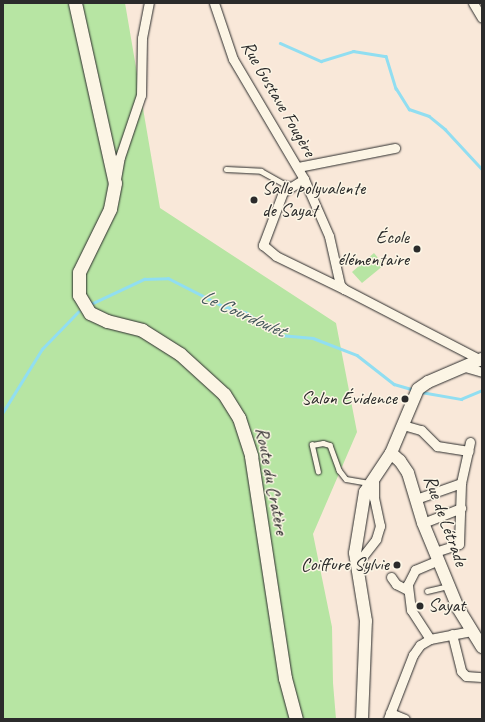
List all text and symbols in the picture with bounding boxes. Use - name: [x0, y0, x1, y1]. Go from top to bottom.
- street label: Rue Gustave Fougère: [236, 37, 320, 161]
- place label: Salle polyvalente de Sayat: [262, 178, 364, 222]
- marker: Salle polyvalente de Sayat: [249, 195, 259, 205]
- place label: École élémentaire: [338, 227, 409, 271]
- marker: École élémentaire: [412, 244, 422, 254]
- water label: Le Courdoulet: [197, 284, 289, 342]
- place label: Salon Évidence: [301, 388, 397, 410]
- marker: Salon Évidence: [400, 394, 410, 404]
- street label: Route du Cratère: [249, 425, 293, 537]
- street label: Rue de Létrade: [418, 472, 472, 570]
- place label: Coiffure Sylvie: [301, 554, 389, 576]
- marker: Coiffure Sylvie: [392, 560, 402, 570]
- place label: Sayat: [428, 595, 465, 617]
- marker: Sayat: [415, 601, 425, 611]

